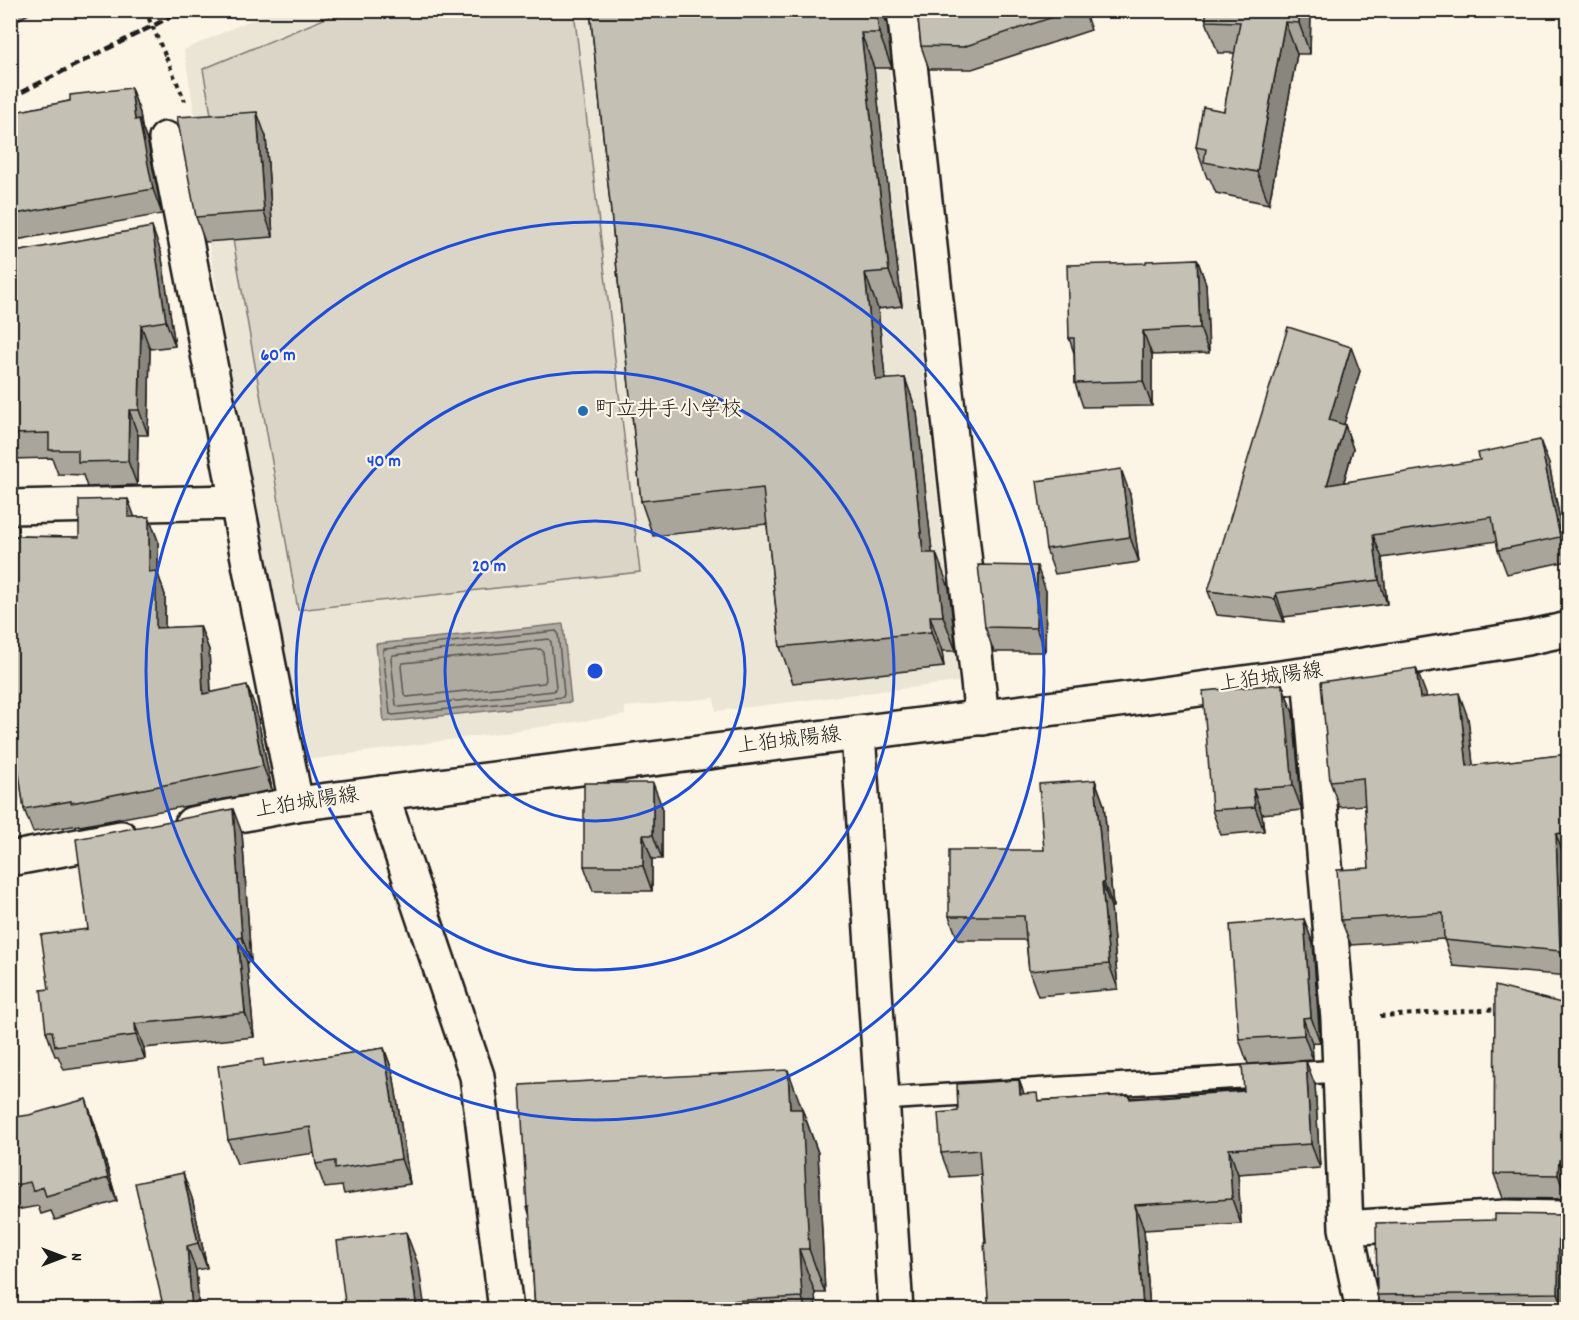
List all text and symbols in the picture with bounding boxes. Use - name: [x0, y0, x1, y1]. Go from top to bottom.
- text: 60 m: [260, 344, 296, 369]
- place label: 町立井手小学校: [595, 396, 742, 426]
- marker: 町立井手小学校: [576, 404, 590, 418]
- text: 40 m: [367, 450, 401, 475]
- text: 20 m: [472, 555, 506, 580]
- street label: 上狛城陽線: [1217, 657, 1325, 701]
- centre of rings: [585, 661, 605, 681]
- street label: 上狛城陽線: [735, 721, 843, 763]
- street label: 上狛城陽線: [253, 781, 361, 827]
- north arrow: [33, 1227, 93, 1287]
- text: N: [64, 1253, 87, 1261]

